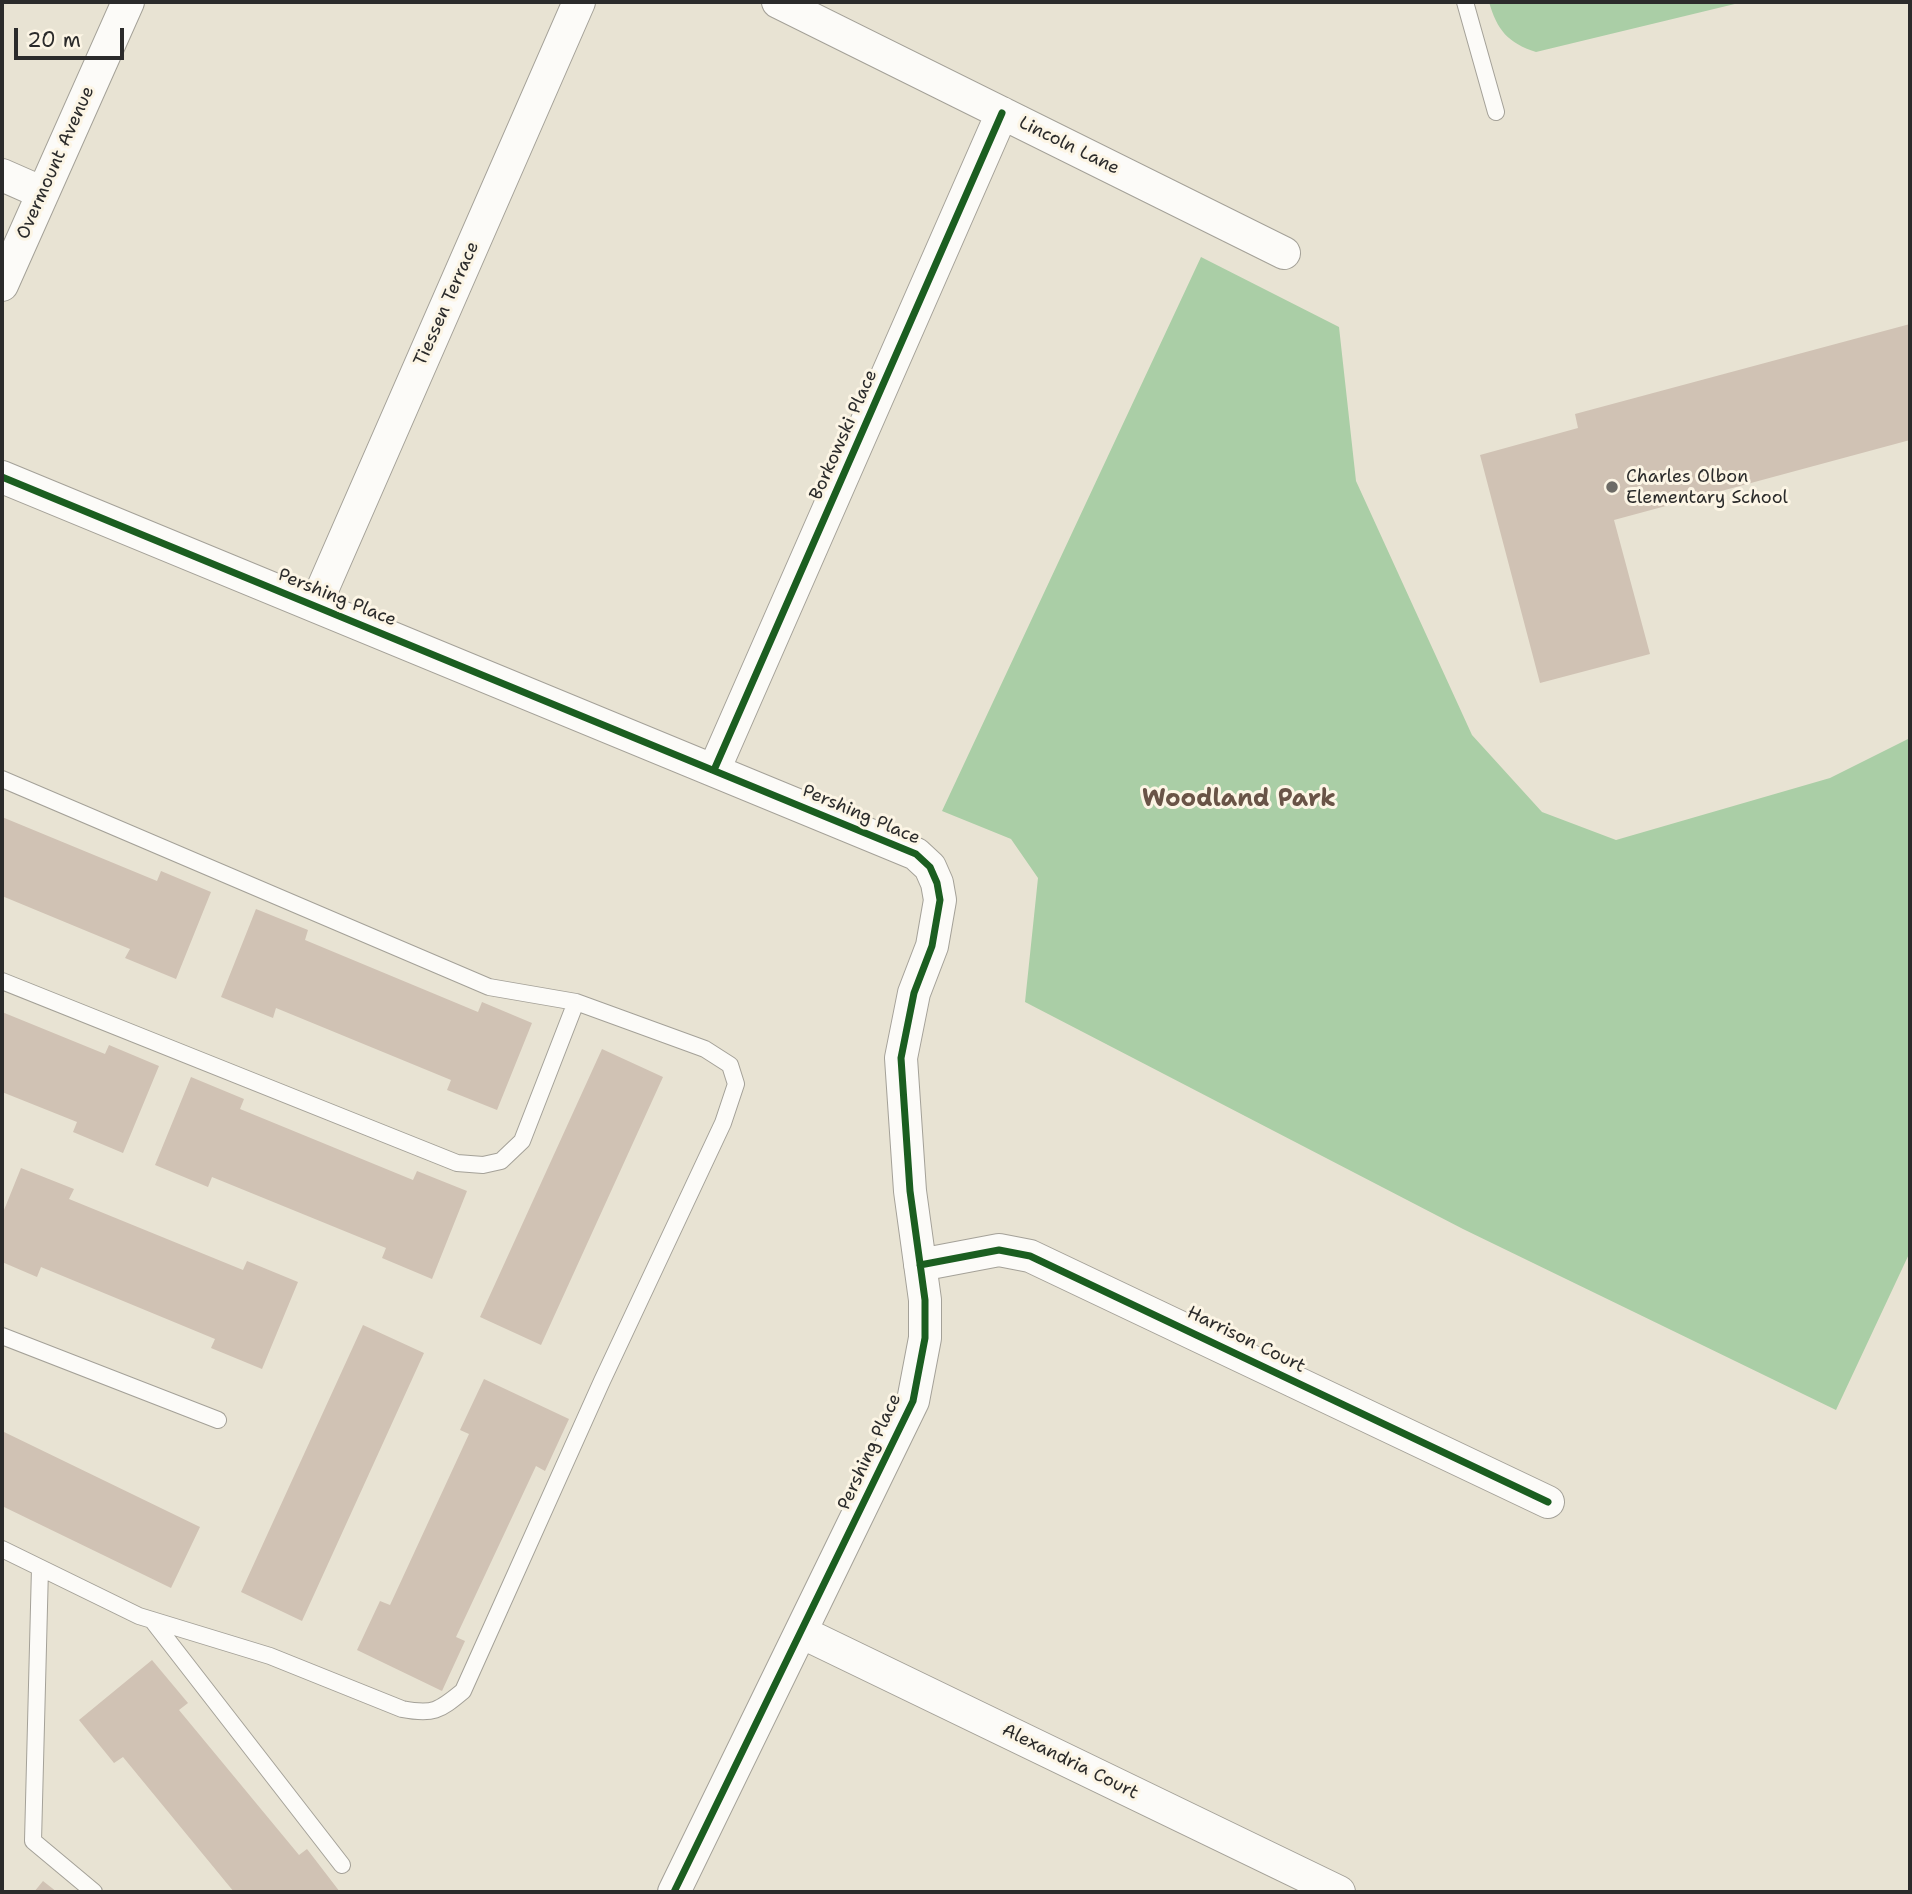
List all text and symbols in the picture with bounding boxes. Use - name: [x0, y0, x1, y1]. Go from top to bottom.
- scale bar: [18, 14, 128, 58]
- text: 20 m: [27, 26, 81, 54]
- street label: Overmount Avenue: [13, 83, 99, 243]
- street label: Lincoln Lane: [1015, 112, 1123, 180]
- street label: Tiessen Terrace: [410, 238, 484, 370]
- street label: Borkowski Place: [806, 367, 882, 503]
- place label: Charles Olbon Elementary School: [1626, 466, 1788, 508]
- marker: Charles Olbon Elementary School: [1604, 479, 1620, 495]
- street label: Pershing Place: [275, 564, 399, 632]
- street label: Pershing Place: [799, 781, 923, 849]
- district label: Woodland Park: [1142, 786, 1336, 814]
- street label: Harrison Court: [1183, 1302, 1309, 1378]
- street label: Pershing Place: [834, 1390, 906, 1514]
- street label: Alexandria Court: [998, 1720, 1142, 1804]

